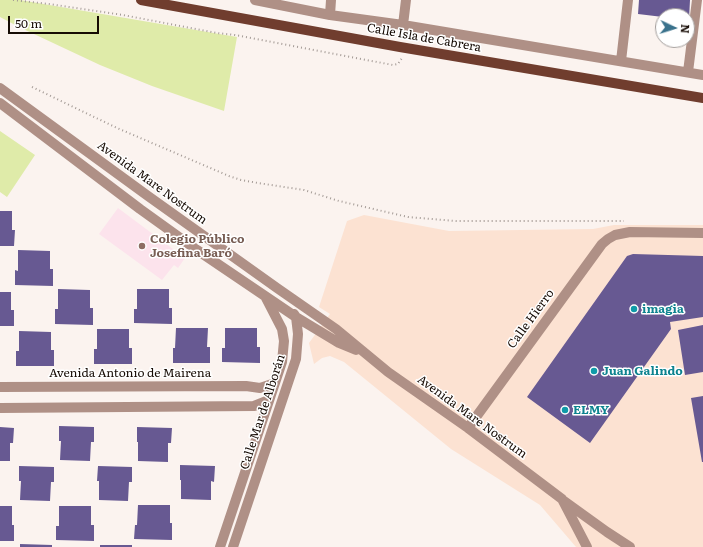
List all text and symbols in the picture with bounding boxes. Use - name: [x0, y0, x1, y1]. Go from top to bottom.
- scale bar: [10, 8, 101, 34]
- north arrow: [655, 8, 695, 48]
- text: 50 m: [15, 14, 42, 32]
- street label: Calle Isla de Cabrera: [366, 21, 482, 55]
- text: N: [678, 24, 694, 34]
- street label: Avenida Mare Nostrum: [94, 138, 210, 228]
- place label: Colegio Público Josefina Baró: [150, 232, 244, 260]
- marker: Colegio Público Josefina Baró: [137, 241, 147, 251]
- street label: Calle Hierro: [505, 287, 557, 351]
- place label: imagia: [642, 302, 684, 316]
- marker: imagia: [629, 304, 639, 314]
- street label: Calle Mar de Alborán: [238, 353, 288, 471]
- place label: Juan Galindo: [602, 364, 683, 378]
- street label: Avenida Antonio de Mairena: [49, 366, 211, 380]
- marker: Juan Galindo: [589, 366, 599, 376]
- street label: Avenida Mare Nostrum: [414, 372, 530, 462]
- place label: ELMY: [573, 403, 609, 417]
- marker: ELMY: [560, 405, 570, 415]

